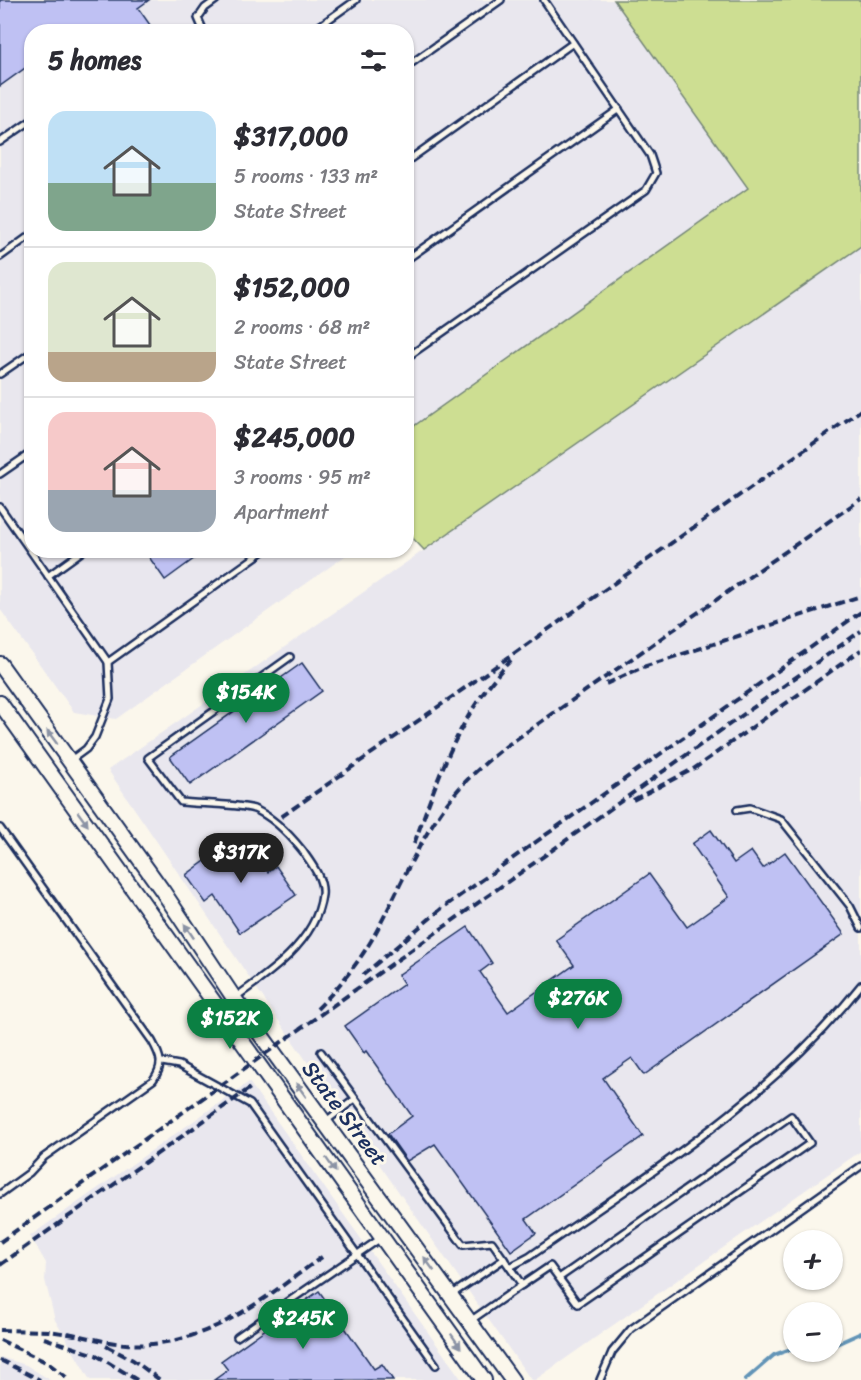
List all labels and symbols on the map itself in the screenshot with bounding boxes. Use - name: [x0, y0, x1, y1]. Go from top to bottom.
- pin: $154K: [204, 673, 288, 724]
- one-way arrow: [46, 730, 58, 746]
- one-way arrow: [77, 810, 89, 826]
- pin: $317K: [199, 833, 283, 884]
- one-way arrow: [183, 923, 195, 939]
- pin: $276K: [536, 979, 620, 1030]
- pin: $152K: [188, 999, 272, 1050]
- street label: State Street: [292, 1052, 398, 1175]
- one-way arrow: [295, 1082, 308, 1098]
- one-way arrow: [325, 1157, 337, 1173]
- one-way arrow: [424, 1256, 435, 1272]
- pin: $245K: [261, 1299, 345, 1350]
- one-way arrow: [450, 1333, 462, 1349]

